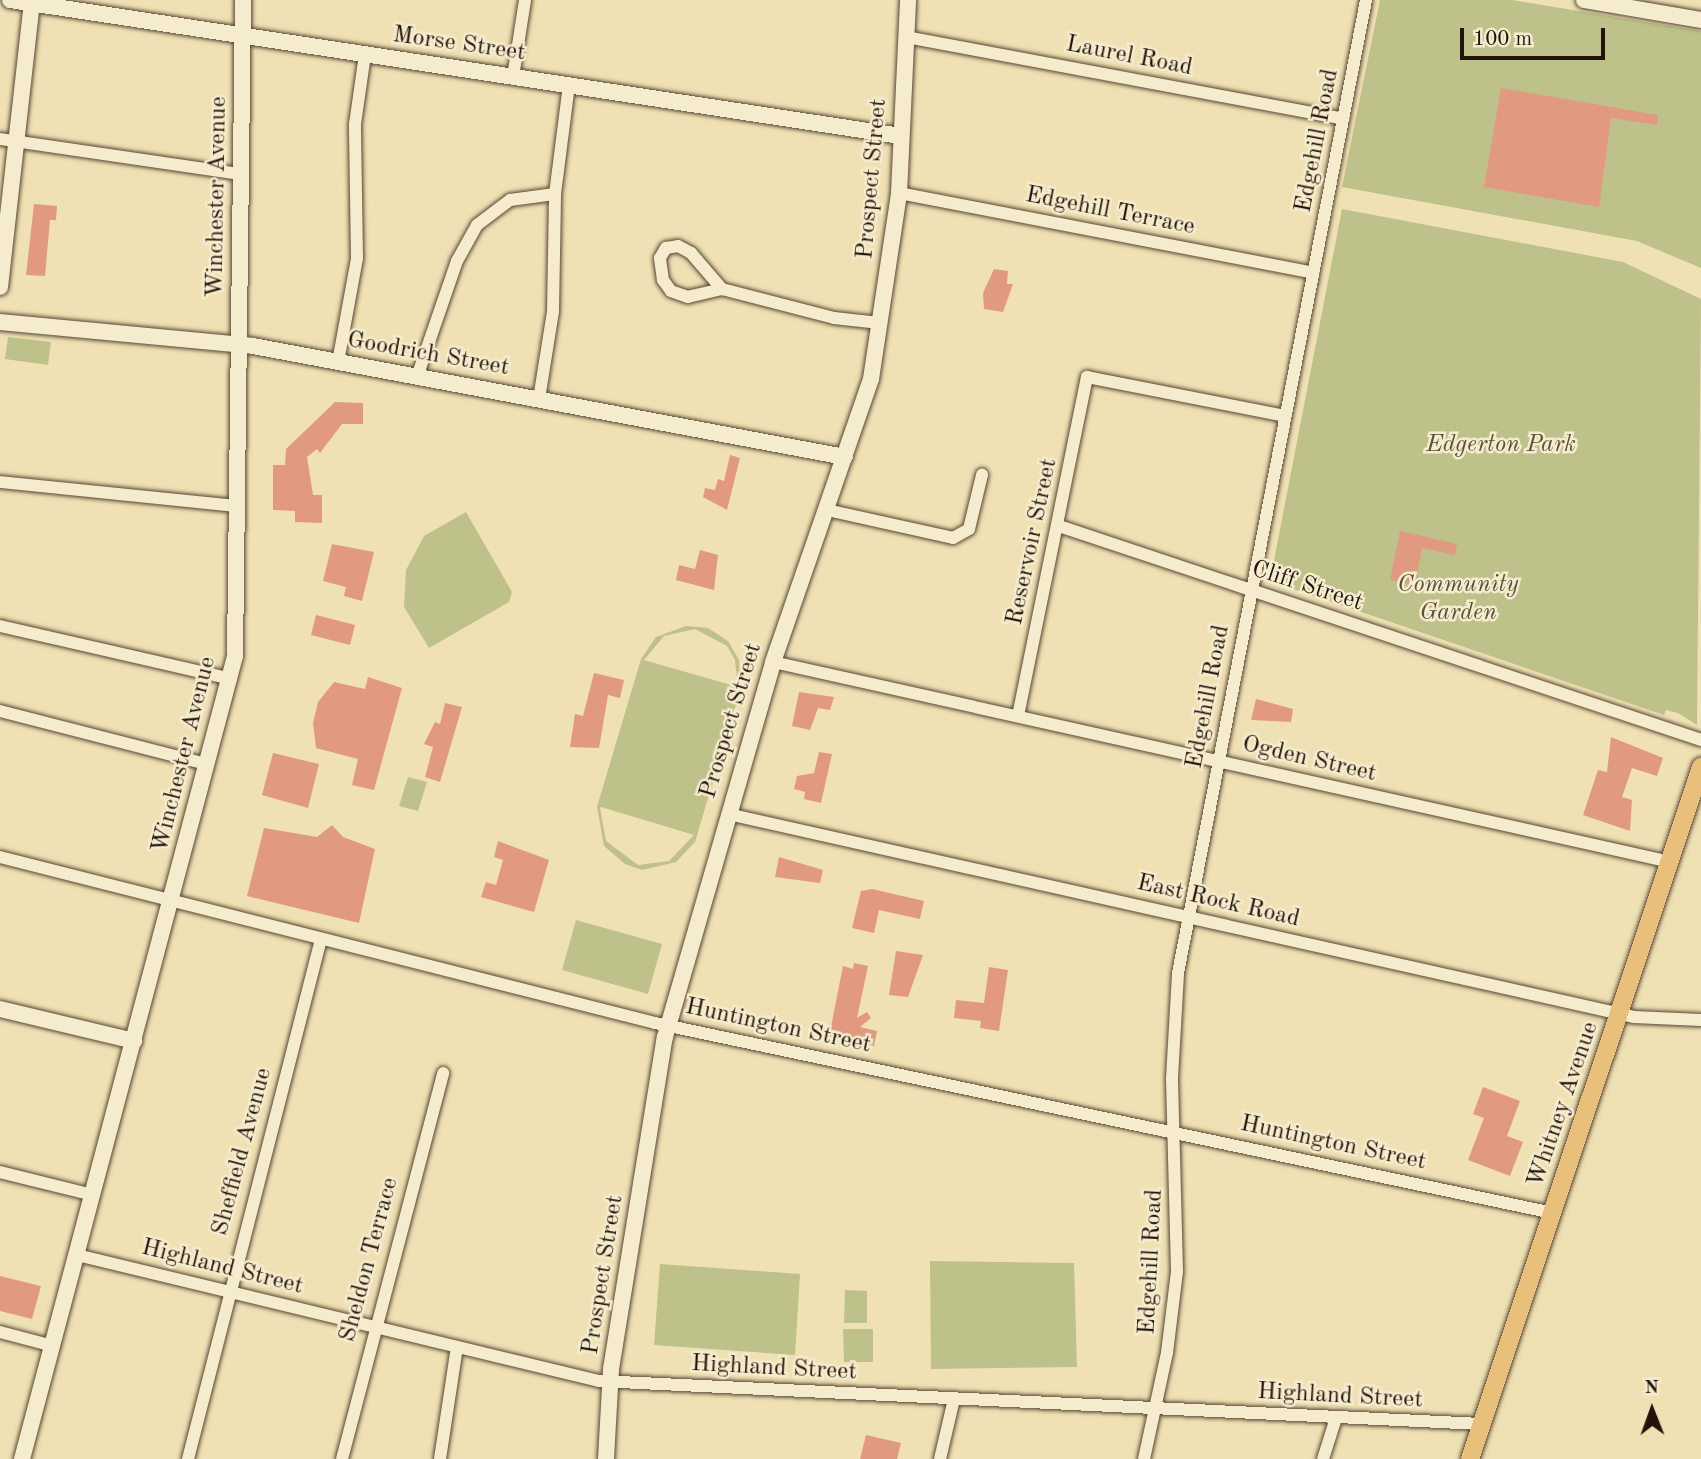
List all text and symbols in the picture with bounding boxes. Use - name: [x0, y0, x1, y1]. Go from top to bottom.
- scale bar: [1463, 14, 1608, 58]
- street label: Morse Street: [391, 21, 527, 69]
- text: 100 m: [1473, 29, 1532, 50]
- street label: Laurel Road: [1063, 31, 1195, 83]
- street label: Edgehill Road: [1290, 67, 1346, 215]
- street label: Winchester Avenue: [202, 96, 234, 298]
- street label: Prospect Street: [852, 97, 894, 261]
- street label: Edgehill Terrace: [1023, 181, 1197, 243]
- street label: Goodrich Street: [345, 327, 511, 383]
- park label: Edgerton Park: [1426, 432, 1576, 460]
- street label: Reservoir Street: [1001, 456, 1065, 628]
- street label: Cliff Street: [1248, 556, 1366, 618]
- park label: Community Garden: [1397, 572, 1519, 628]
- street label: Edgehill Road: [1181, 623, 1237, 771]
- street label: Prospect Street: [695, 640, 769, 802]
- street label: Winchester Avenue: [147, 654, 223, 856]
- street label: Ogden Street: [1239, 731, 1379, 789]
- street label: East Rock Road: [1134, 869, 1302, 935]
- street label: Huntington Street: [683, 993, 873, 1061]
- street label: Whitney Avenue: [1522, 1018, 1606, 1192]
- street label: Sheffield Avenue: [207, 1065, 279, 1239]
- street label: Huntington Street: [1238, 1110, 1428, 1178]
- street label: Sheldon Terrace: [334, 1175, 406, 1345]
- street label: Edgehill Road: [1134, 1188, 1170, 1336]
- street label: Prospect Street: [577, 1193, 631, 1357]
- street label: Highland Street: [138, 1234, 306, 1302]
- street label: Highland Street: [691, 1350, 857, 1388]
- north arrow: [1617, 1375, 1687, 1445]
- street label: Highland Street: [1257, 1378, 1423, 1416]
- text: N: [1644, 1379, 1659, 1398]

